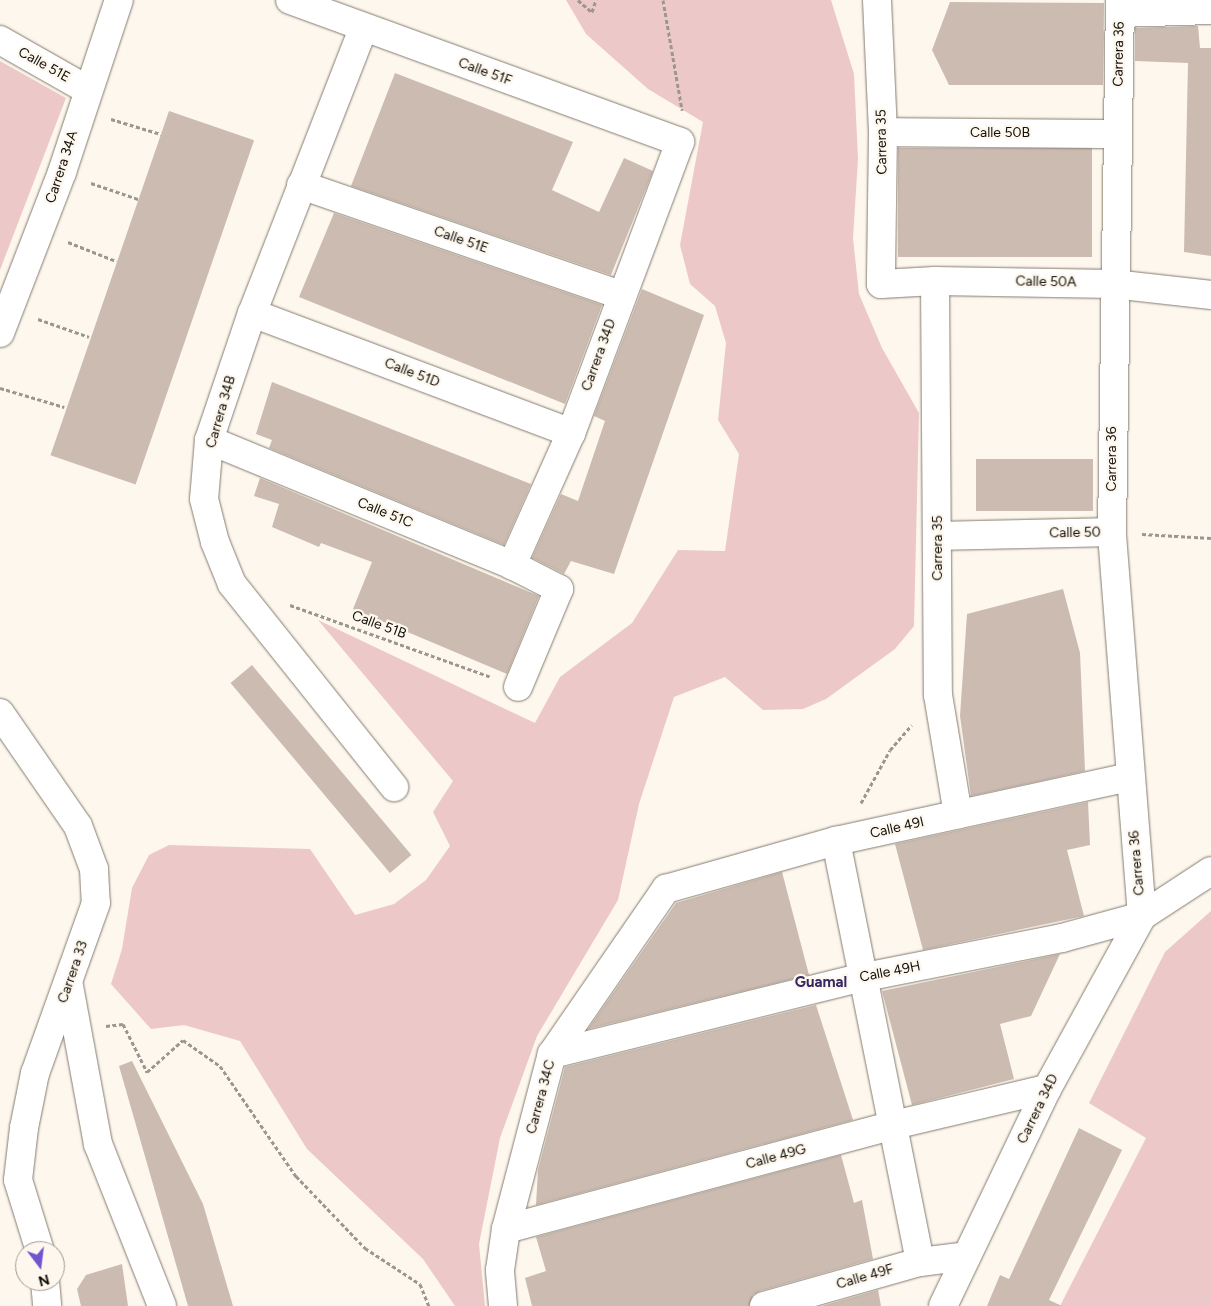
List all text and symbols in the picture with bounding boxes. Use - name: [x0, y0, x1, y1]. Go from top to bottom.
- street label: Carrera 36: [1110, 21, 1128, 87]
- street label: Calle 51E: [15, 44, 73, 86]
- street label: Calle 51F: [456, 55, 514, 89]
- street label: Carrera 35: [873, 109, 891, 175]
- street label: Calle 50B: [970, 125, 1030, 141]
- street label: Carrera 34A: [42, 129, 82, 205]
- street label: Calle 51E: [431, 223, 491, 257]
- street label: Calle 50A: [1015, 273, 1077, 291]
- street label: Carrera 34D: [578, 317, 620, 393]
- street label: Calle 51D: [382, 355, 442, 391]
- street label: Carrera 34B: [203, 374, 239, 450]
- street label: Carrera 36: [1104, 426, 1120, 492]
- street label: Calle 51C: [355, 494, 415, 532]
- street label: Carrera 35: [930, 515, 946, 581]
- street label: Calle 50: [1049, 524, 1101, 542]
- street label: Calle 51B: [349, 607, 409, 643]
- street label: Calle 49I: [868, 814, 926, 842]
- street label: Carrera 36: [1126, 830, 1148, 896]
- street label: Carrera 33: [54, 939, 92, 1005]
- street label: Calle 49H: [858, 958, 922, 986]
- district label: Guamal: [795, 974, 847, 992]
- street label: Carrera 34C: [523, 1058, 559, 1136]
- street label: Carrera 34D: [1014, 1071, 1062, 1147]
- street label: Calle 49G: [744, 1141, 808, 1173]
- north arrow: [15, 1241, 65, 1291]
- street label: Calle 49F: [834, 1261, 896, 1293]
- text: N: [36, 1270, 51, 1290]

